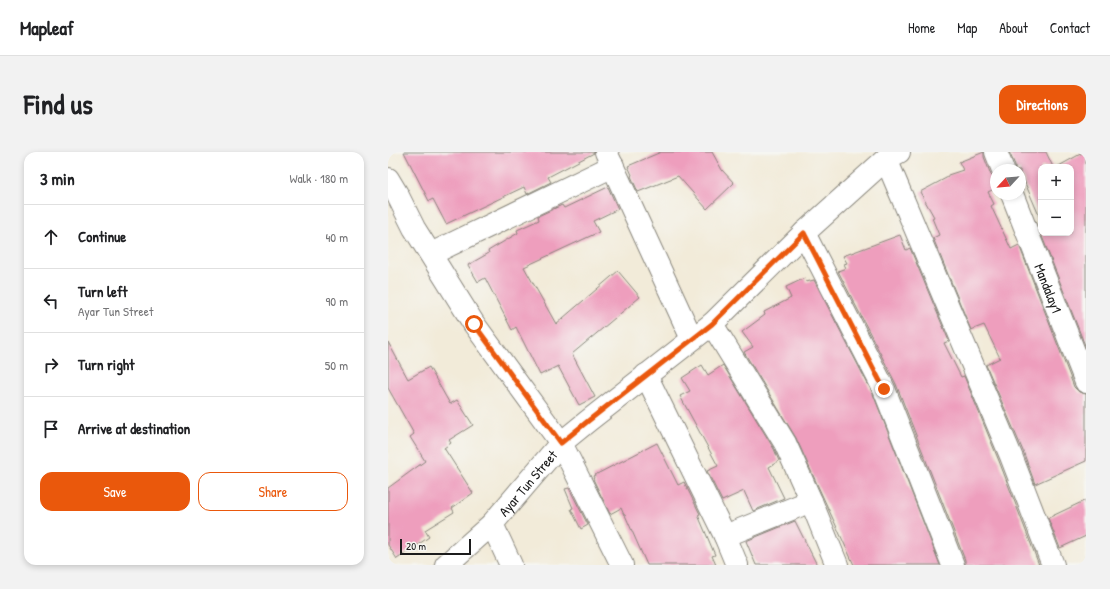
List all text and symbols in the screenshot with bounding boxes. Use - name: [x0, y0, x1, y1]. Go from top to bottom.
- text: Mapleaf: [20, 15, 74, 41]
- text: Home: [908, 18, 935, 37]
- text: Map: [957, 18, 977, 37]
- text: About: [999, 18, 1028, 37]
- text: Contact: [1050, 18, 1090, 37]
- text: Find us: [24, 85, 93, 123]
- button: Directions: [999, 85, 1086, 124]
- north arrow: [990, 164, 1026, 200]
- map controls: [1038, 164, 1074, 236]
- button: +: [1038, 164, 1074, 200]
- text: 3 min: [40, 167, 75, 190]
- text: Walk · 180 m: [289, 169, 348, 187]
- button: −: [1038, 200, 1074, 236]
- icon: ahead: [40, 226, 62, 248]
- text: Continue: [78, 226, 126, 247]
- text: 40 m: [325, 228, 348, 246]
- street label: Mandalay1: [1031, 261, 1067, 315]
- text: Turn left: [78, 281, 128, 302]
- icon: left: [40, 290, 62, 312]
- text: 90 m: [326, 292, 348, 310]
- text: Ayar Tun Street: [78, 302, 153, 320]
- route start: [465, 315, 483, 333]
- icon: right: [40, 354, 62, 376]
- text: Turn right: [78, 354, 134, 375]
- text: 50 m: [325, 356, 348, 374]
- route end: [875, 380, 893, 398]
- icon: arrive: [40, 418, 62, 440]
- text: Arrive at destination: [78, 418, 190, 439]
- street label: Ayar Tun Street: [494, 445, 561, 520]
- button: Save: [40, 472, 190, 511]
- button: Share: [198, 472, 348, 511]
- scale bar: [400, 537, 471, 556]
- text: 20 m: [406, 539, 426, 553]

